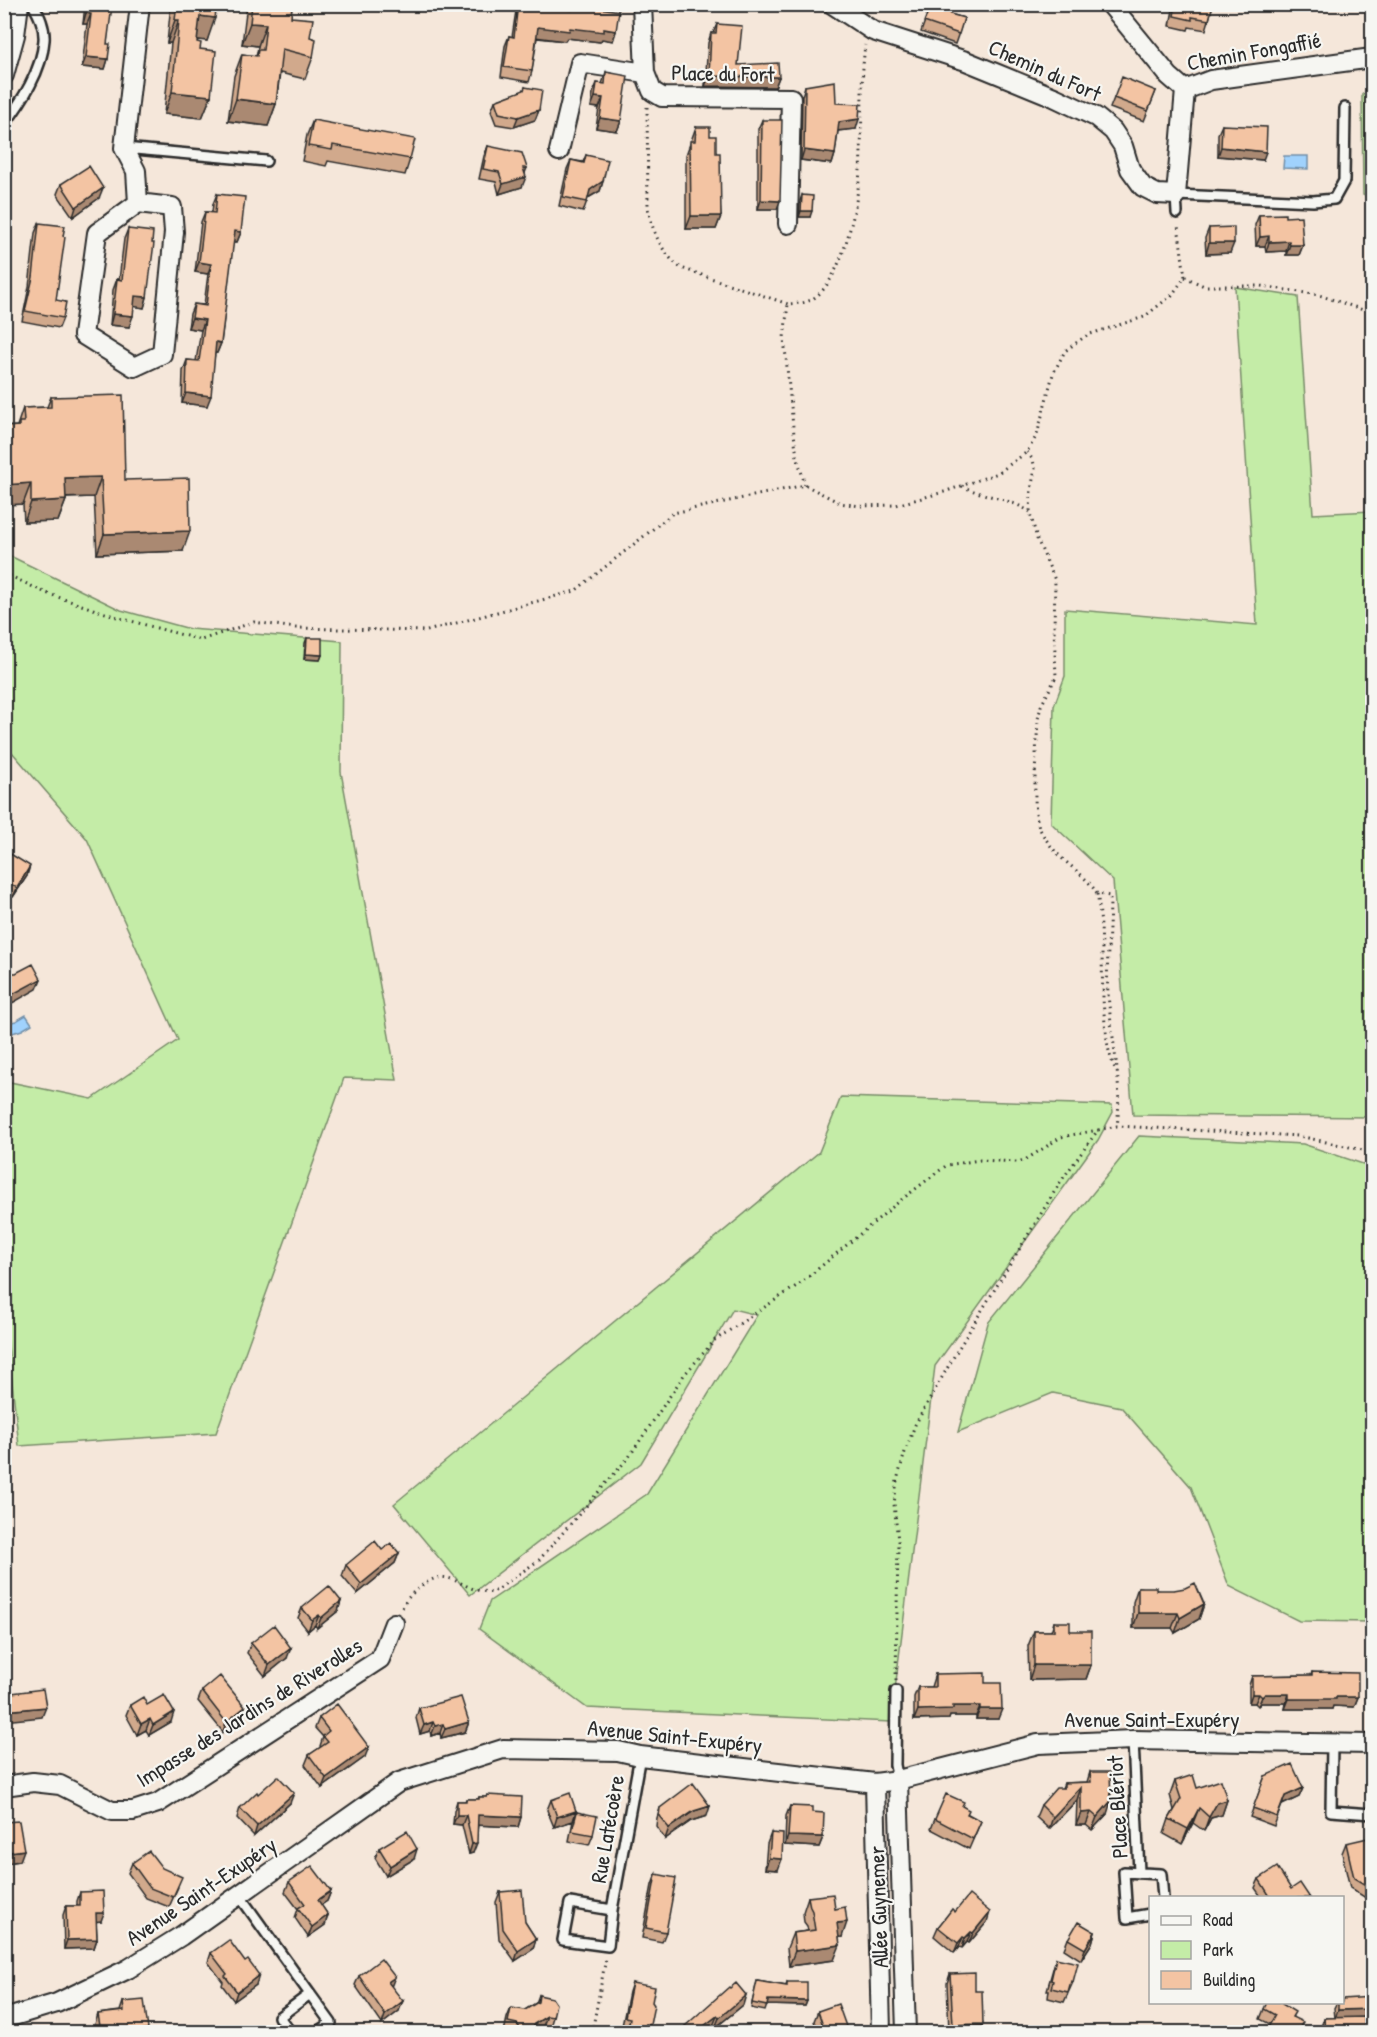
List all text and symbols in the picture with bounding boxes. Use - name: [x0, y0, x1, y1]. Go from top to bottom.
- street label: Chemin Fongaffié: [1185, 24, 1324, 78]
- street label: Chemin du Fort: [984, 32, 1107, 108]
- street label: Place du Fort: [671, 57, 775, 89]
- street label: Impasse des Jardins de Riverolles: [130, 1630, 368, 1794]
- street label: Avenue Saint-Exupéry: [1064, 1704, 1240, 1734]
- street label: Avenue Saint-Exupéry: [586, 1712, 764, 1760]
- street label: Place Blériot: [1099, 1754, 1135, 1859]
- street label: Rue Latécoère: [583, 1772, 631, 1885]
- street label: Avenue Saint-Exupéry: [120, 1830, 282, 1952]
- street label: Allée Guynemer: [861, 1845, 895, 1969]
- legend: [1149, 1896, 1344, 2004]
- text: Road: [1203, 1907, 1233, 1932]
- text: Park: [1203, 1937, 1234, 1962]
- text: Building: [1203, 1967, 1255, 1992]

